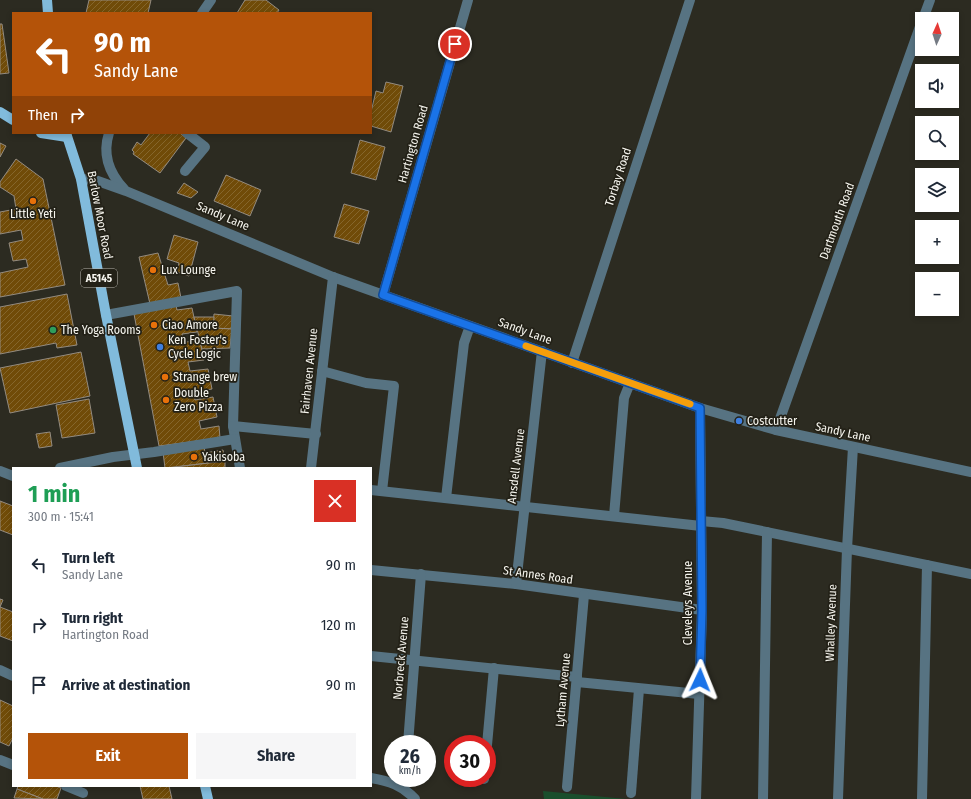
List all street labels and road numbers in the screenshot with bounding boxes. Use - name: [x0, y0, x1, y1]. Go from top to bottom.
- street label: Hartington Road: [395, 103, 431, 185]
- street label: Torbay Road: [602, 146, 634, 208]
- street label: Barlow Moor Road: [85, 170, 115, 260]
- street label: Dartmouth Road: [817, 181, 857, 261]
- street label: Sandy Lane: [194, 199, 252, 233]
- road number: A5145: [81, 269, 117, 287]
- street label: Sandy Lane: [496, 315, 554, 347]
- street label: Fairhaven Avenue: [298, 327, 320, 415]
- street label: Sandy Lane: [814, 419, 872, 445]
- street label: Ansdell Avenue: [504, 428, 528, 504]
- street label: Cleveleys Avenue: [681, 561, 695, 645]
- street label: St Annes Road: [502, 563, 574, 587]
- street label: Whalley Avenue: [823, 584, 839, 662]
- street label: Norbreck Avenue: [390, 616, 412, 700]
- street label: Lytham Avenue: [553, 652, 573, 728]

